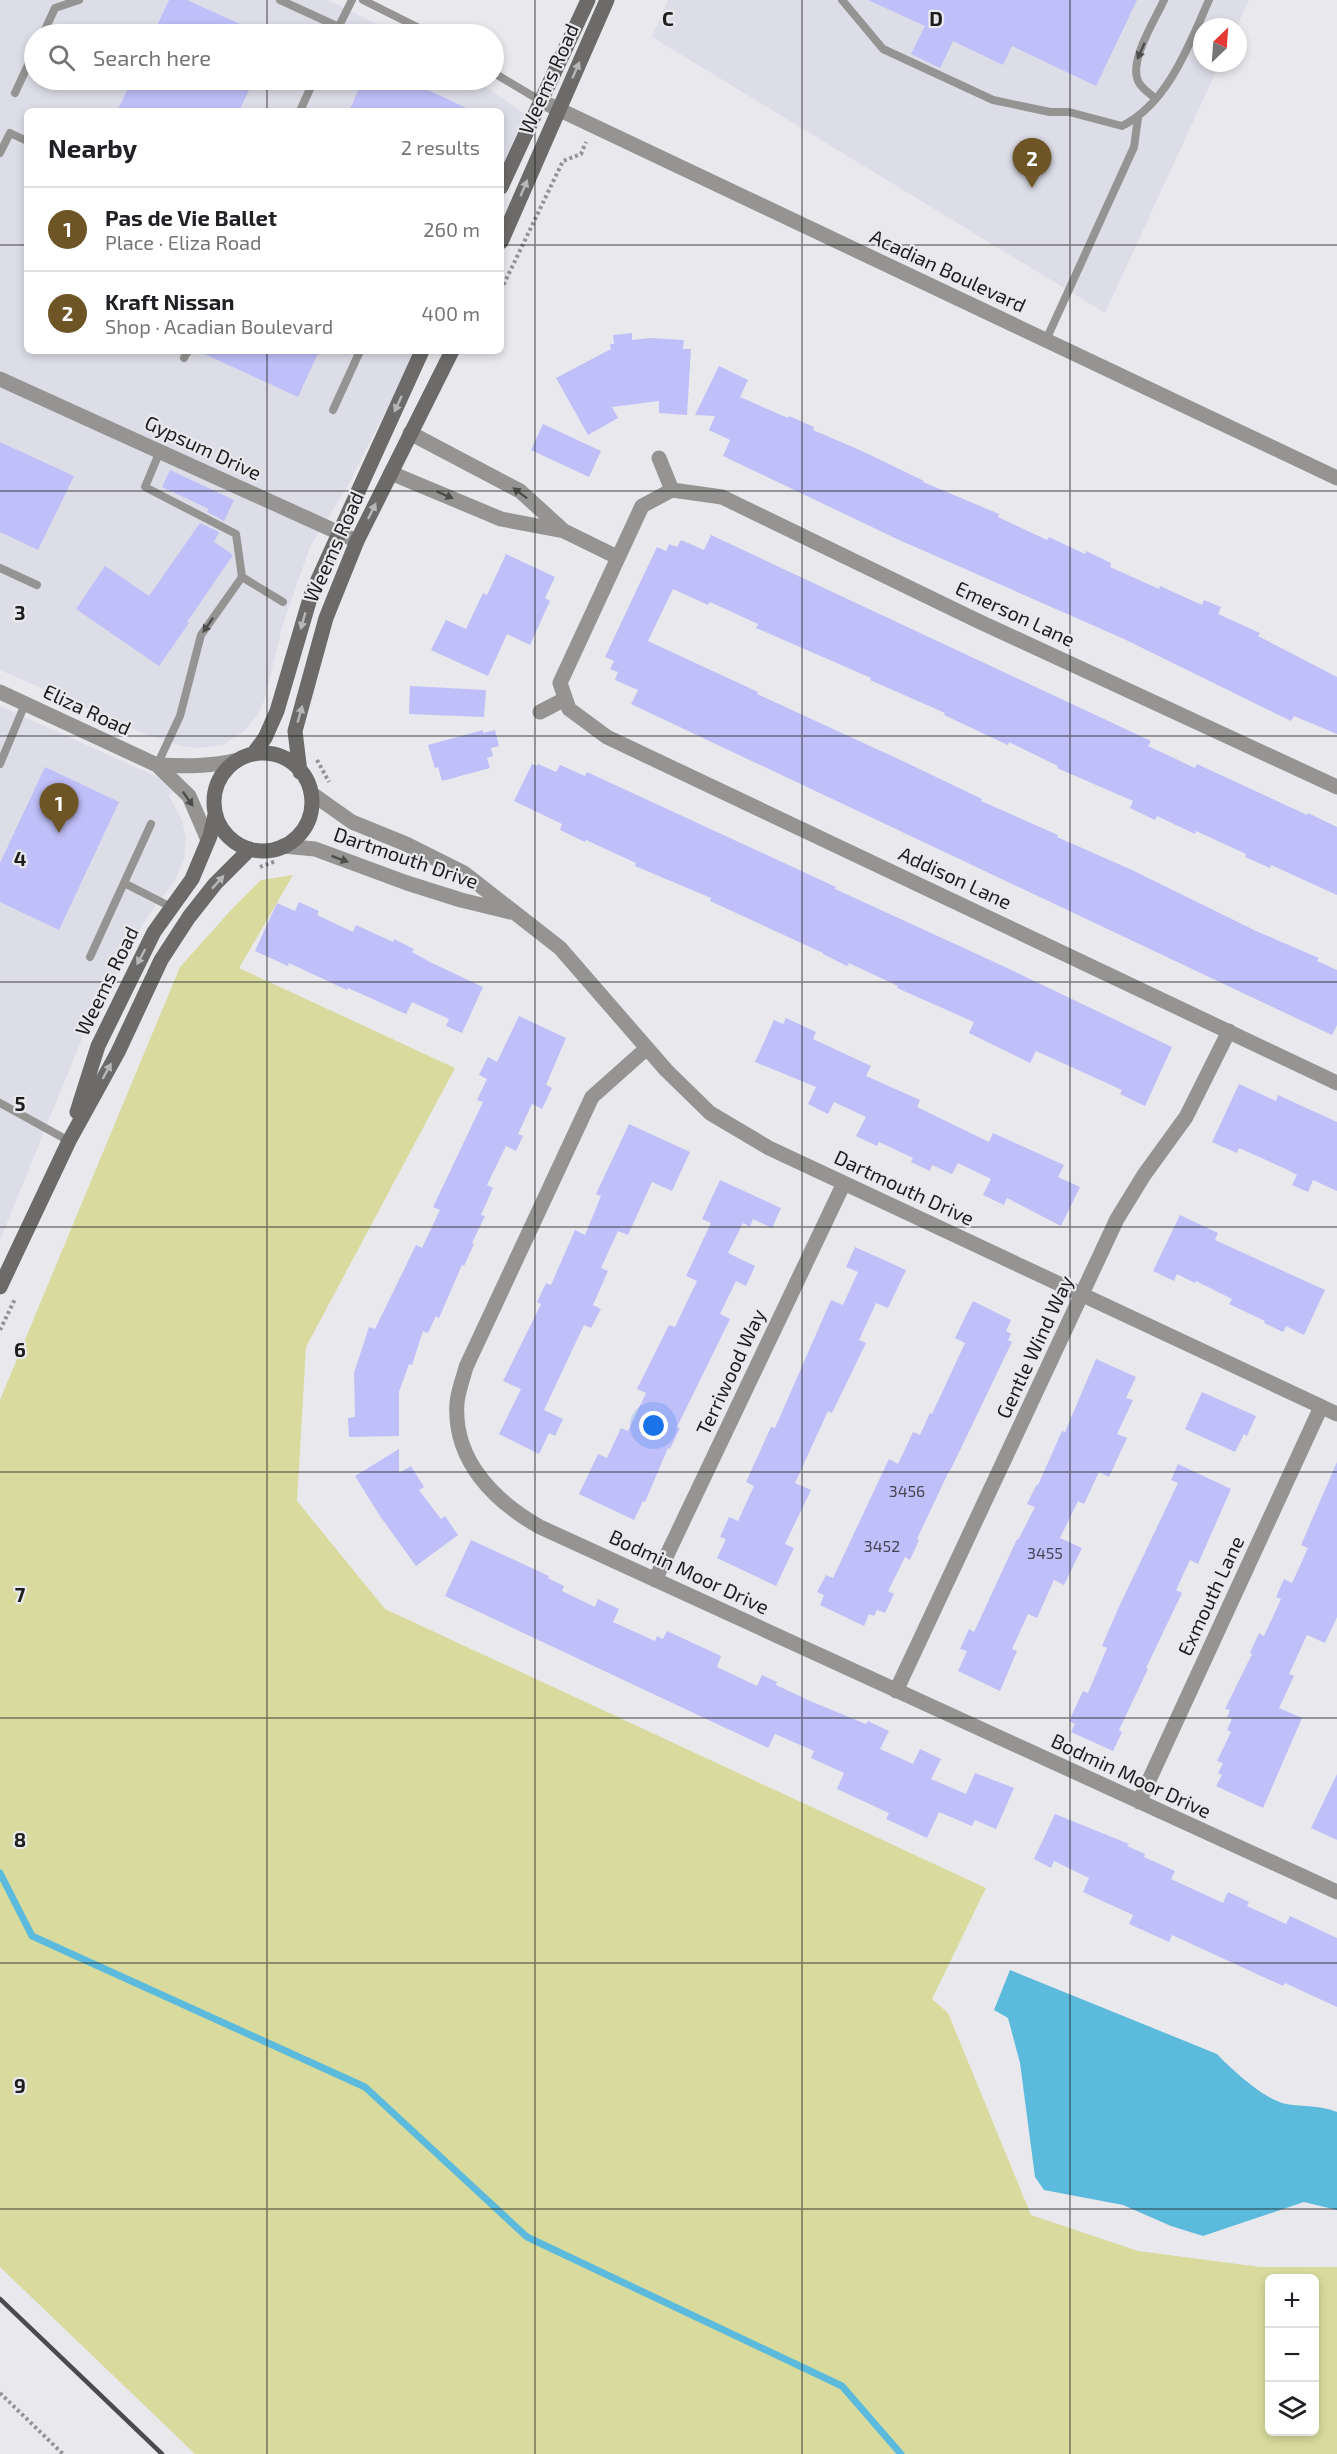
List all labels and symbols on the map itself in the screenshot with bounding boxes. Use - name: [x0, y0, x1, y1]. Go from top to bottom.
- text: C: [662, 6, 674, 30]
- text: D: [929, 6, 943, 30]
- north arrow: [1193, 18, 1247, 72]
- street label: Weems Road: [513, 20, 583, 138]
- one-way arrow: [1136, 42, 1145, 59]
- one-way arrow: [571, 60, 581, 78]
- pin: 2: [1012, 138, 1052, 188]
- one-way arrow: [520, 180, 529, 197]
- street label: Acadian Boulevard: [867, 223, 1030, 317]
- one-way arrow: [393, 396, 402, 413]
- street label: Gypsum Drive: [141, 410, 265, 485]
- one-way arrow: [512, 486, 528, 499]
- street label: Weems Road: [298, 488, 368, 606]
- one-way arrow: [436, 491, 453, 500]
- one-way arrow: [367, 502, 377, 519]
- street label: Emerson Lane: [952, 575, 1079, 651]
- text: 3: [14, 600, 26, 624]
- one-way arrow: [298, 612, 307, 630]
- one-way arrow: [203, 617, 214, 633]
- street label: Eliza Road: [40, 678, 135, 740]
- one-way arrow: [296, 705, 305, 723]
- pin: 1: [40, 784, 78, 833]
- one-way arrow: [182, 790, 194, 806]
- street label: Dartmouth Drive: [331, 821, 482, 893]
- street label: Addison Lane: [895, 841, 1016, 914]
- text: 4: [14, 846, 27, 870]
- one-way arrow: [331, 854, 349, 864]
- one-way arrow: [211, 874, 225, 889]
- street label: Weems Road: [69, 922, 143, 1039]
- one-way arrow: [136, 948, 145, 965]
- one-way arrow: [102, 1063, 112, 1080]
- text: 5: [14, 1091, 26, 1115]
- street label: Dartmouth Drive: [831, 1144, 978, 1230]
- street label: Gentle Wind Way: [990, 1271, 1078, 1422]
- street label: Terriwood Way: [690, 1304, 770, 1438]
- text: 6: [14, 1337, 26, 1361]
- your location: [639, 1411, 668, 1440]
- house number: 3456: [889, 1481, 925, 1500]
- street label: Bodmin Moor Drive: [606, 1524, 773, 1619]
- street label: Exmouth Lane: [1172, 1532, 1248, 1659]
- house number: 3452: [864, 1536, 900, 1555]
- house number: 3455: [1027, 1543, 1063, 1562]
- text: 7: [15, 1582, 26, 1606]
- street label: Bodmin Moor Drive: [1048, 1728, 1215, 1823]
- text: 8: [14, 1827, 26, 1851]
- text: 9: [14, 2073, 26, 2097]

